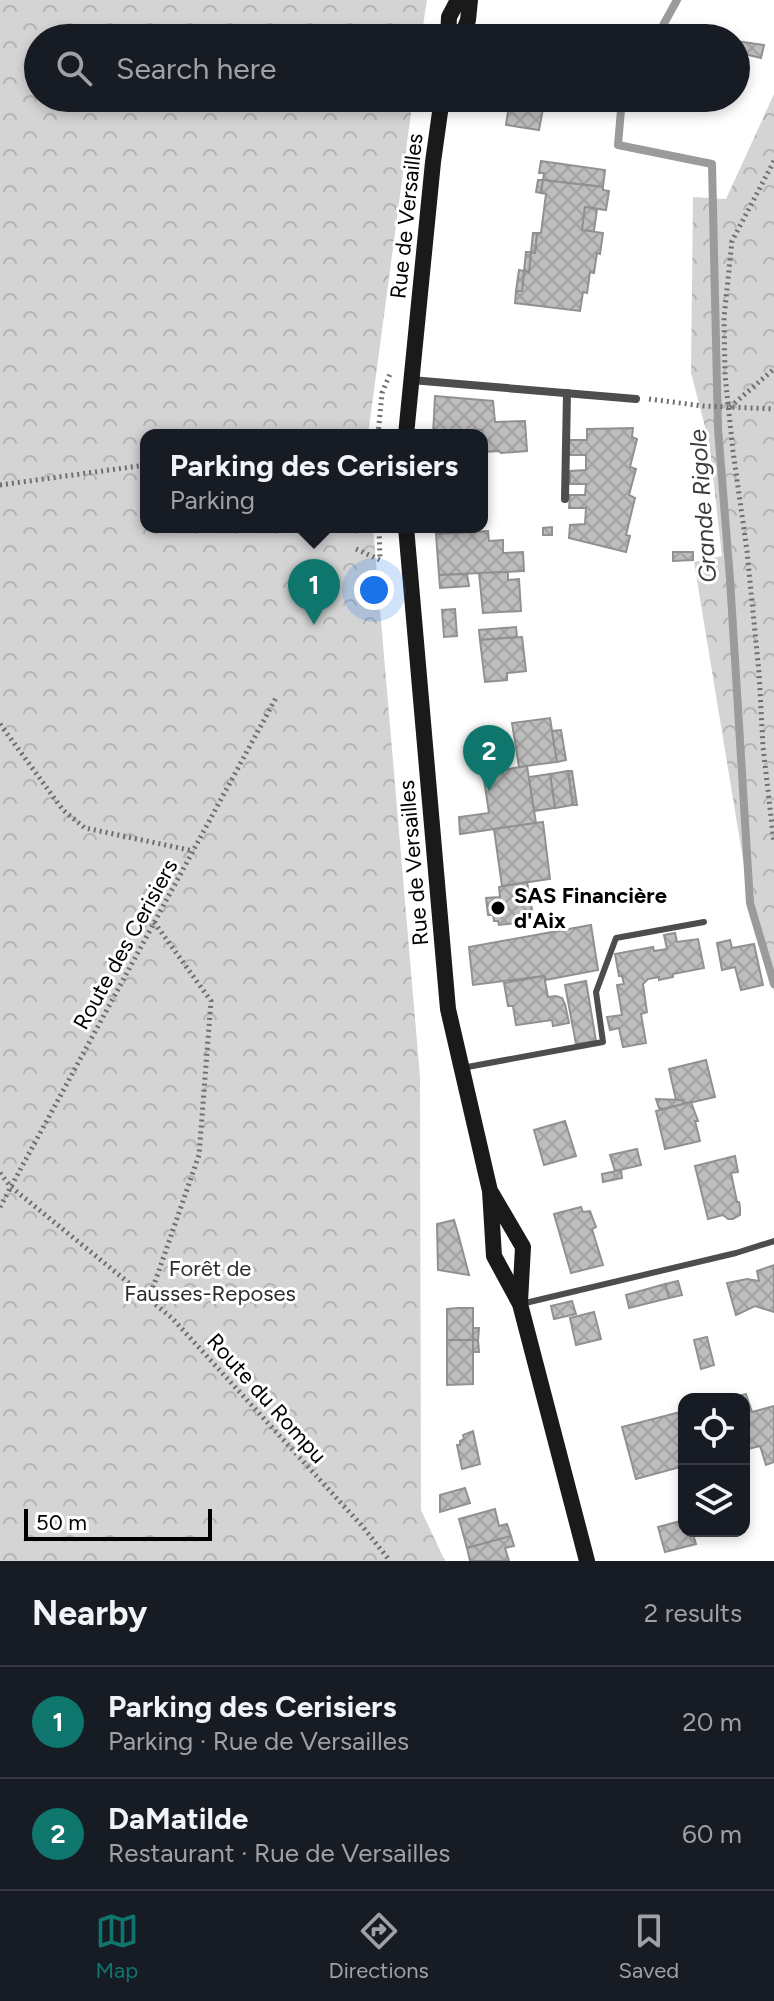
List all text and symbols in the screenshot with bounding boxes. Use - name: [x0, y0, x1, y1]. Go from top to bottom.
- search box: [24, 24, 750, 112]
- icon: search: [52, 46, 96, 90]
- text: Search here: [116, 50, 276, 87]
- street label: Rue de Versailles: [384, 132, 429, 300]
- water label: Grande Rigole: [683, 428, 722, 584]
- popup: [140, 429, 488, 533]
- text: Parking des Cerisiers: [170, 447, 458, 484]
- text: Parking: [170, 484, 255, 516]
- pin: 1: [288, 559, 340, 625]
- your location: [354, 570, 394, 610]
- pin: 2: [463, 725, 515, 791]
- street label: Rue de Versailles: [393, 779, 434, 947]
- street label: Route des Cerisiers: [67, 854, 183, 1034]
- place label: SAS Financière d'Aix: [514, 882, 667, 934]
- marker: SAS Financière d'Aix: [489, 899, 507, 917]
- park label: Forêt de Fausses-Reposes: [124, 1255, 296, 1307]
- street label: Route du Rompu: [201, 1328, 332, 1469]
- map controls: [678, 1393, 750, 1537]
- button: locate: [678, 1393, 750, 1465]
- button: layers: [678, 1465, 750, 1537]
- scale bar: [24, 1505, 212, 1541]
- text: 50 m: [36, 1509, 87, 1536]
- text: Nearby: [32, 1593, 147, 1634]
- text: 2 results: [644, 1597, 742, 1629]
- text: Parking des Cerisiers: [108, 1688, 396, 1725]
- text: 1: [53, 1706, 63, 1738]
- text: 20 m: [682, 1706, 742, 1738]
- text: Parking · Rue de Versailles: [108, 1725, 409, 1757]
- text: DaMatilde: [108, 1800, 248, 1837]
- text: 2: [50, 1818, 66, 1850]
- text: 60 m: [682, 1818, 742, 1850]
- text: Restaurant · Rue de Versailles: [108, 1837, 450, 1869]
- tab: Map: [95, 1909, 139, 1984]
- tab: Directions: [329, 1909, 429, 1984]
- tab: Saved: [618, 1909, 679, 1984]

